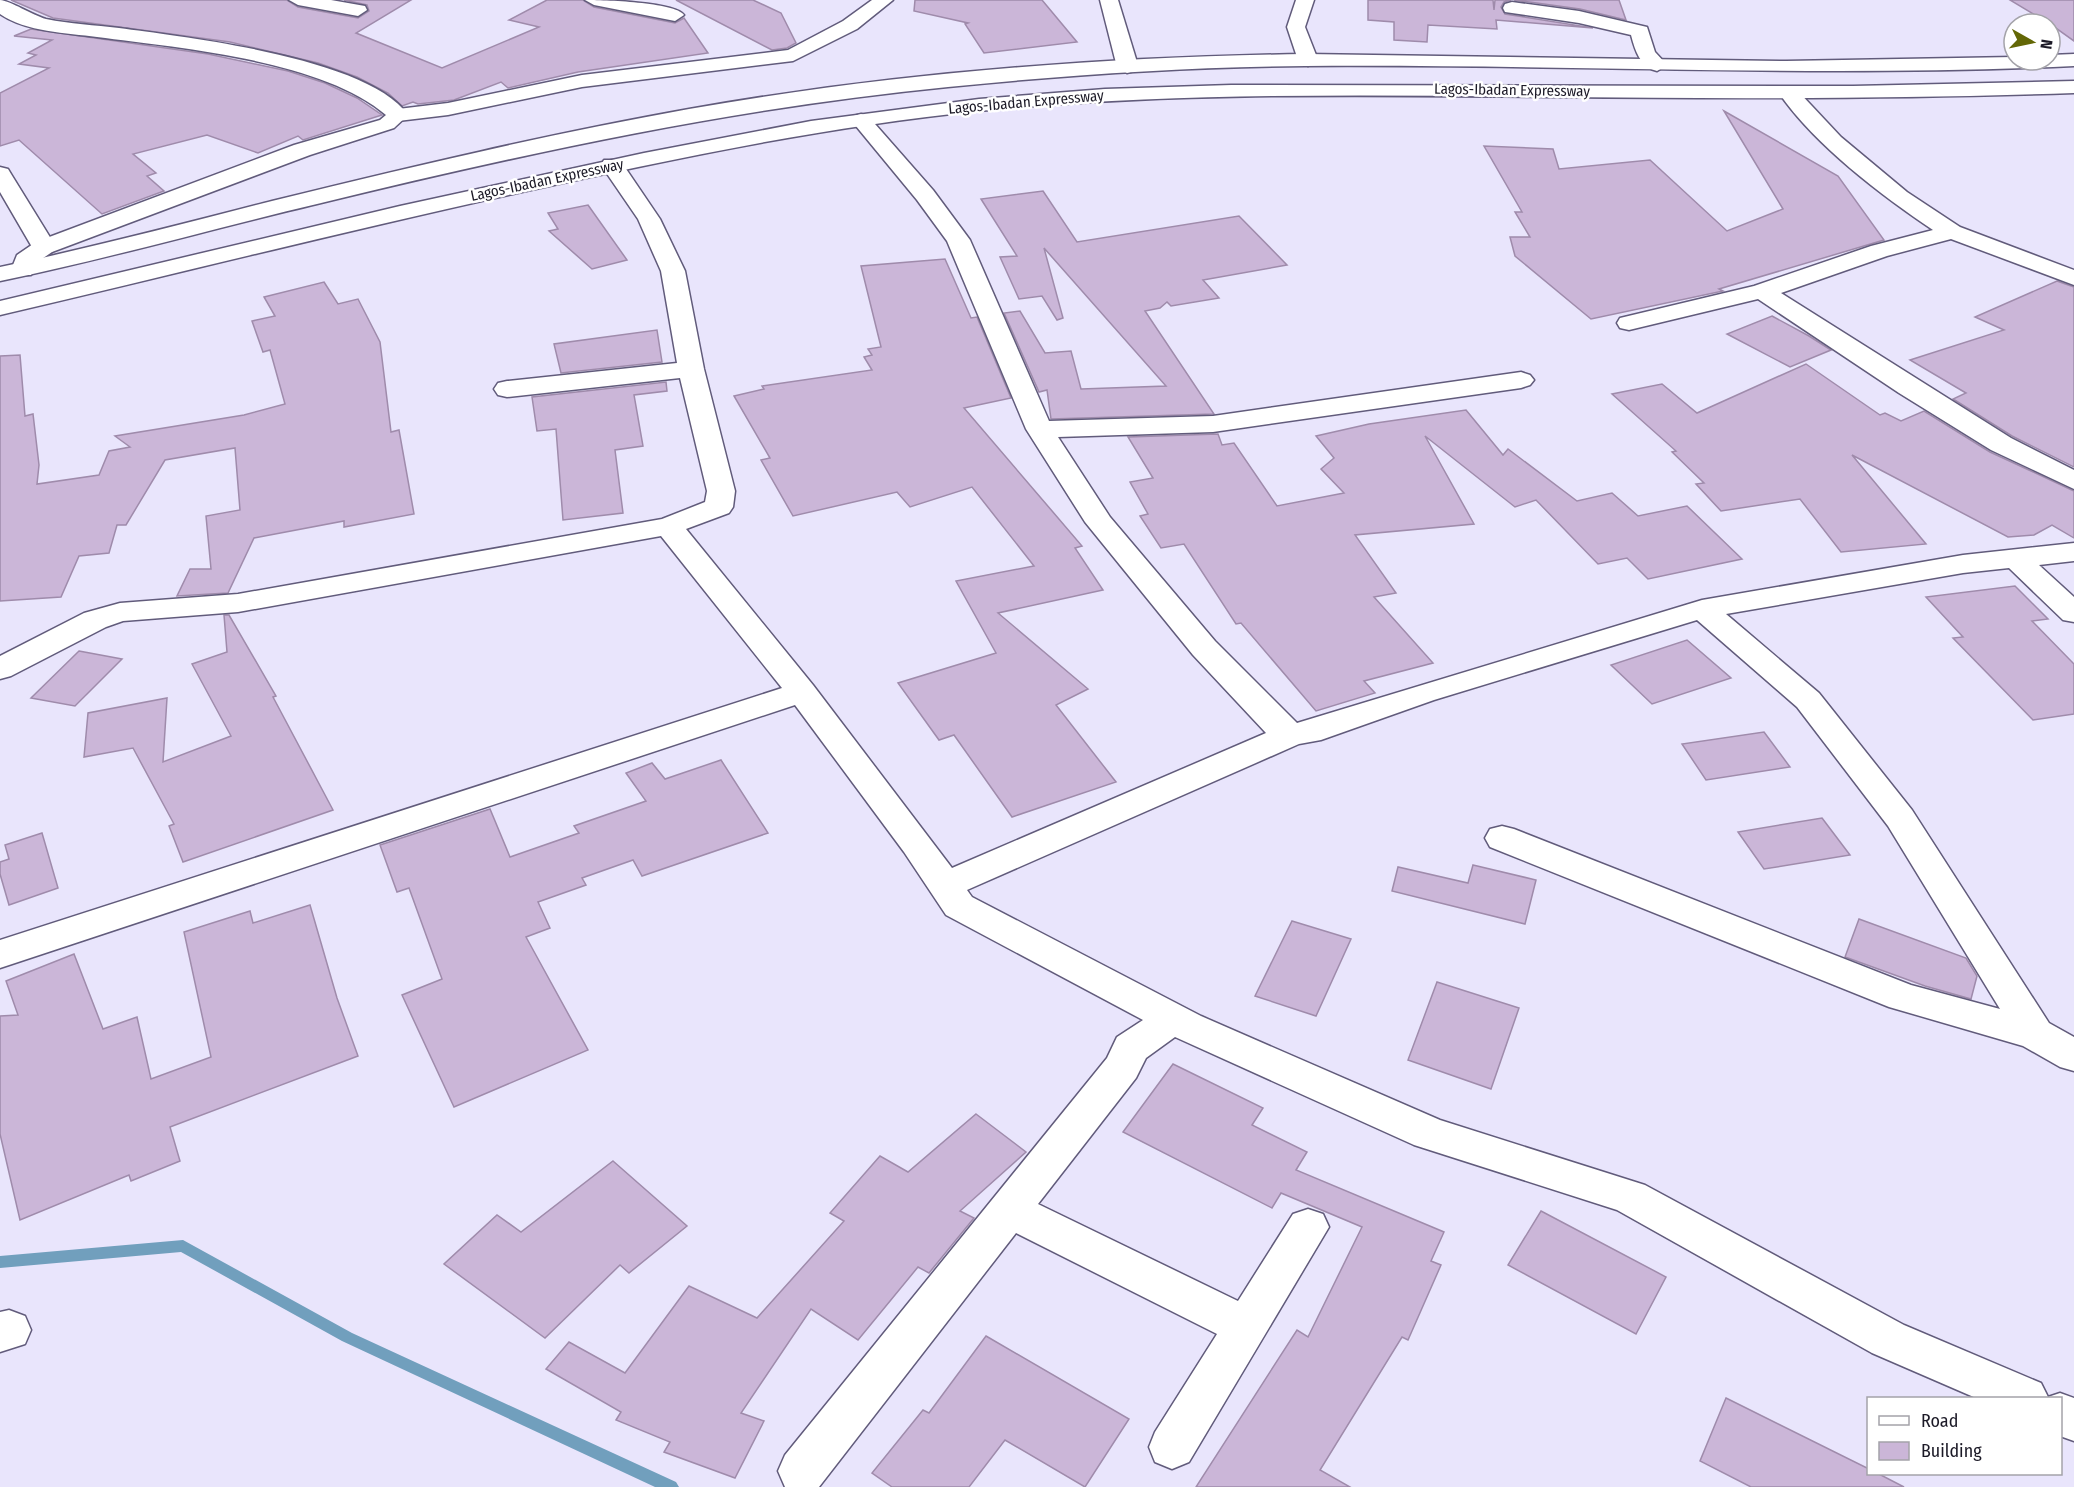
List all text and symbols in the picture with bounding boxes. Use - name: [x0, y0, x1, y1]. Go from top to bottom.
- north arrow: [2002, 12, 2062, 72]
- text: N: [2036, 38, 2056, 50]
- street label: Lagos-Ibadan Expressway: [1434, 80, 1590, 100]
- street label: Lagos-Ibadan Expressway: [948, 86, 1105, 118]
- street label: Lagos-Ibadan Expressway: [469, 155, 625, 205]
- legend: [1867, 1397, 2062, 1475]
- text: Road: [1921, 1410, 1958, 1432]
- text: Building: [1921, 1440, 1982, 1462]

